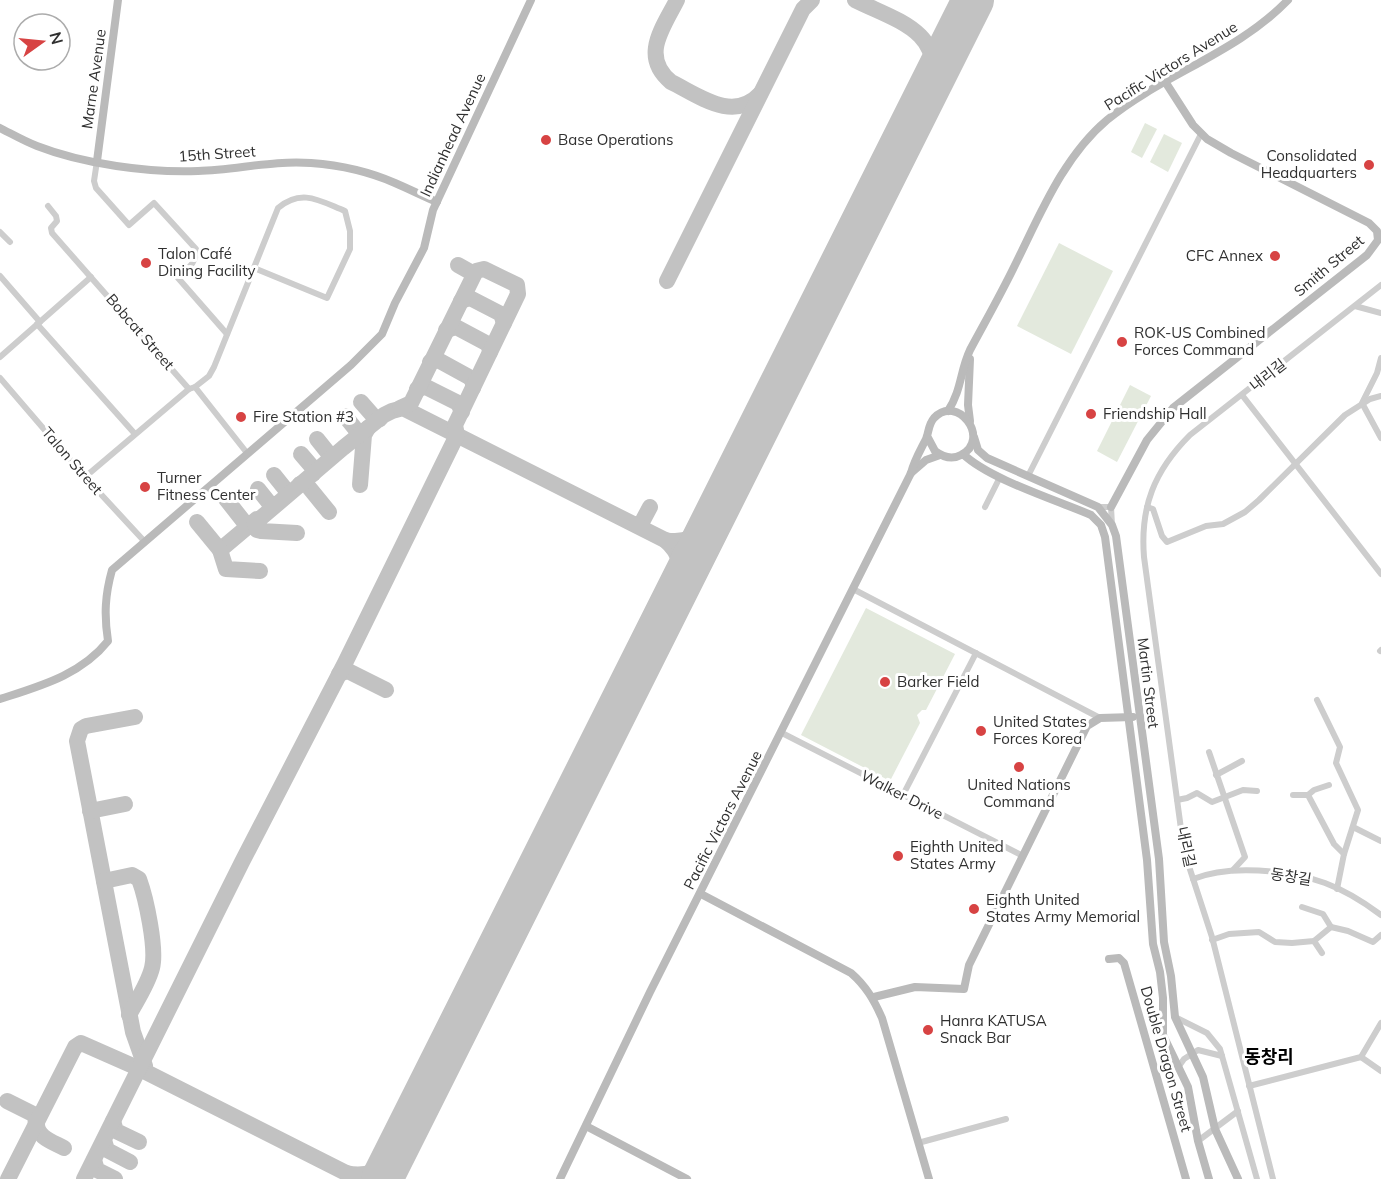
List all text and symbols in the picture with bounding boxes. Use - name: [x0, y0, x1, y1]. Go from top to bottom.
- north arrow: [12, 12, 72, 72]
- street label: Pacific Victors Avenue: [1101, 17, 1241, 114]
- street label: Marne Avenue: [77, 28, 110, 130]
- text: N: [45, 30, 68, 47]
- street label: Indianhead Avenue: [416, 70, 490, 200]
- place label: Base Operations: [558, 130, 673, 149]
- marker: Base Operations: [539, 133, 553, 147]
- street label: 15th Street: [178, 141, 256, 166]
- place label: Consolidated Headquarters: [1261, 146, 1357, 182]
- marker: Consolidated Headquarters: [1362, 158, 1376, 172]
- street label: Smith Street: [1290, 231, 1368, 300]
- place label: Talon Café Dining Facility: [158, 244, 255, 280]
- place label: CFC Annex: [1186, 246, 1263, 265]
- marker: CFC Annex: [1268, 249, 1282, 263]
- marker: Talon Café Dining Facility: [139, 256, 153, 270]
- street label: Bobcat Street: [102, 290, 179, 374]
- place label: ROK-US Combined Forces Command: [1134, 323, 1266, 359]
- marker: ROK-US Combined Forces Command: [1115, 335, 1129, 349]
- street label: 내리길: [1246, 354, 1290, 395]
- place label: Friendship Hall: [1103, 404, 1207, 423]
- place label: Fire Station #3: [253, 407, 354, 426]
- marker: Friendship Hall: [1084, 407, 1098, 421]
- marker: Fire Station #3: [234, 410, 248, 424]
- street label: Talon Street: [38, 423, 107, 498]
- place label: Turner Fitness Center: [157, 468, 256, 504]
- marker: Turner Fitness Center: [138, 480, 152, 494]
- street label: Martin Street: [1134, 637, 1163, 729]
- place label: Barker Field: [897, 672, 979, 691]
- marker: Barker Field: [878, 675, 892, 689]
- place label: United States Forces Korea: [993, 712, 1087, 748]
- marker: United States Forces Korea: [974, 724, 988, 738]
- street label: Pacific Victors Avenue: [679, 747, 766, 892]
- marker: United Nations Command: [1012, 760, 1026, 774]
- street label: Walker Drive: [858, 766, 946, 823]
- place label: United Nations Command: [967, 775, 1071, 811]
- street label: 내리길: [1173, 825, 1200, 869]
- place label: Eighth United States Army: [910, 837, 1004, 873]
- marker: Eighth United States Army: [891, 849, 905, 863]
- street label: 동창길: [1269, 864, 1313, 889]
- place label: Eighth United States Army Memorial: [986, 890, 1140, 926]
- marker: Eighth United States Army Memorial: [967, 902, 981, 916]
- street label: Double Dragon Street: [1137, 984, 1196, 1134]
- place label: Hanra KATUSA Snack Bar: [940, 1011, 1047, 1047]
- marker: Hanra KATUSA Snack Bar: [921, 1023, 935, 1037]
- district label: 동창리: [1244, 1045, 1294, 1068]

